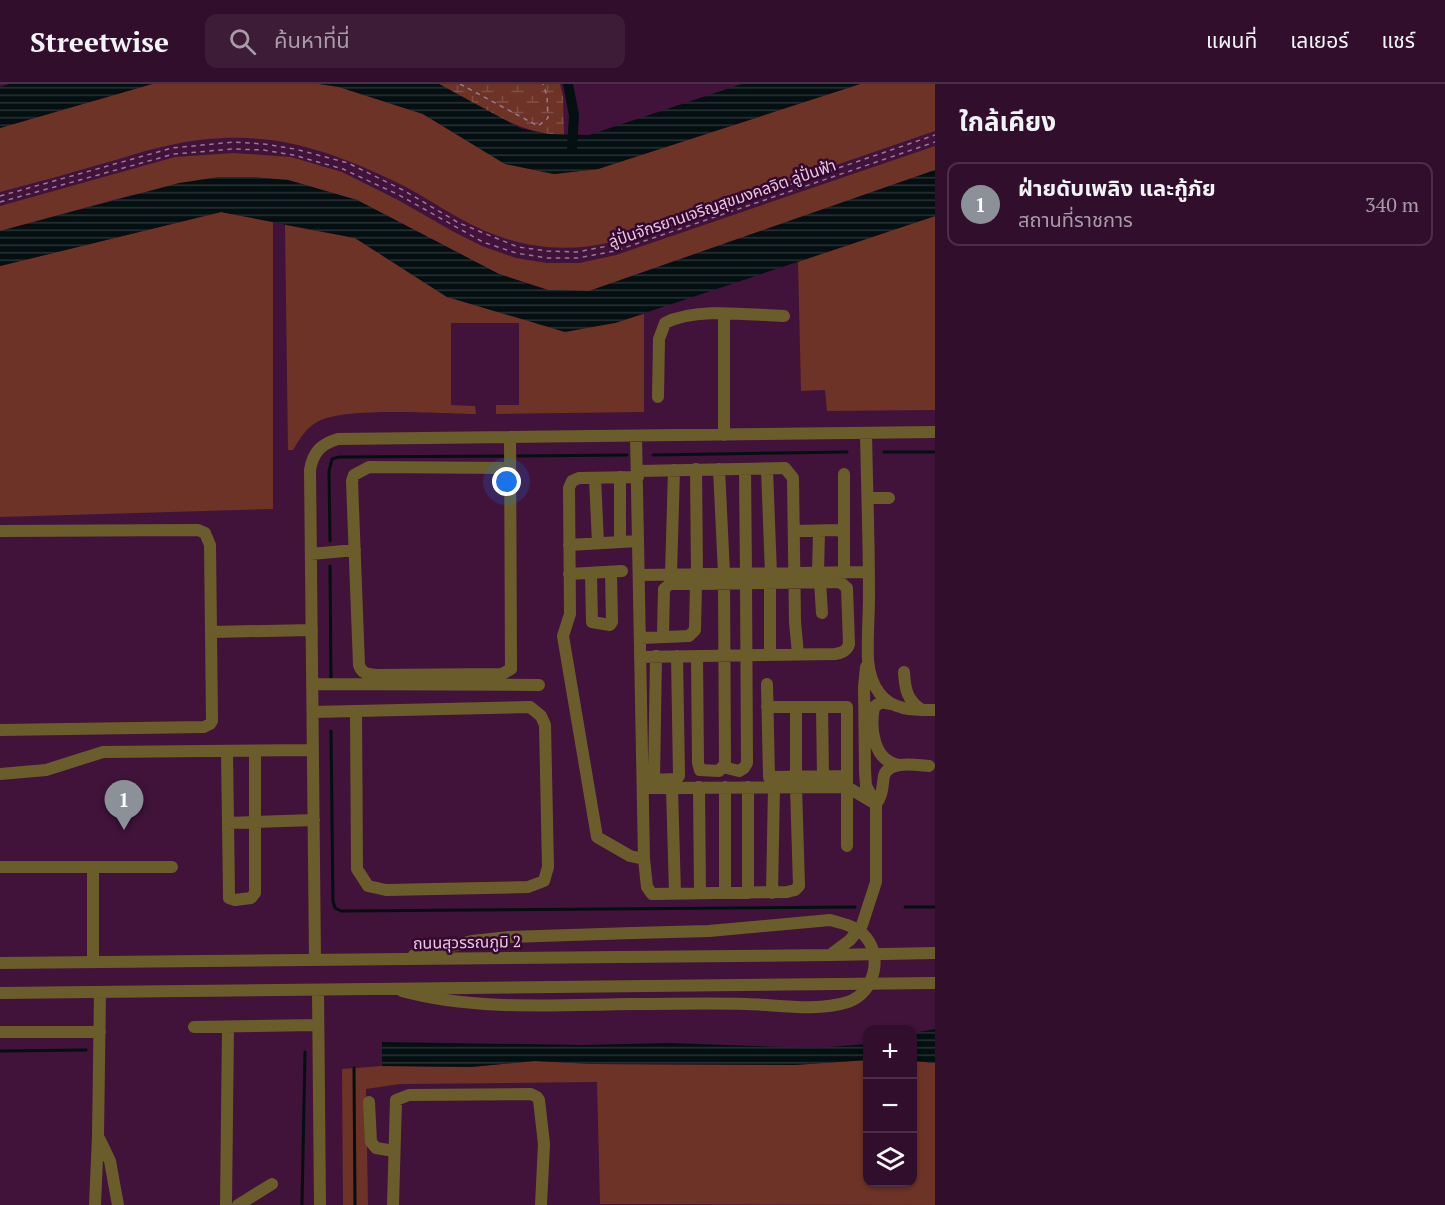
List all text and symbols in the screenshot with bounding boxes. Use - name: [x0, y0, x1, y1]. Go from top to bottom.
- search box: [205, 14, 625, 68]
- text: Streetwise: [30, 23, 169, 60]
- icon: search: [226, 25, 259, 58]
- text: ค้นหาที่นี่: [274, 25, 350, 54]
- text: แผนที่: [1206, 26, 1257, 54]
- text: เลเยอร์: [1290, 26, 1349, 54]
- text: แชร์: [1382, 26, 1415, 54]
- text: ใกล้เคียง: [959, 104, 1056, 138]
- street label: ลู่ปั่นจักรยานเจริญสุขมงคลจิต ลู่ปั่นฟ้า: [605, 154, 839, 252]
- text: ฝ่ายดับเพลิง และกู้ภัย: [1018, 173, 1216, 202]
- text: 1: [975, 191, 986, 218]
- text: 340 m: [1365, 191, 1419, 218]
- text: สถานที่ราชการ: [1018, 206, 1133, 233]
- your location: [492, 467, 521, 496]
- pin: 1: [104, 780, 144, 830]
- street label: ถนนสุวรรณภูมิ 2: [413, 930, 521, 954]
- map controls: [863, 1025, 917, 1187]
- button: +: [863, 1025, 917, 1079]
- button: −: [863, 1079, 917, 1133]
- button: layers: [863, 1133, 917, 1187]

